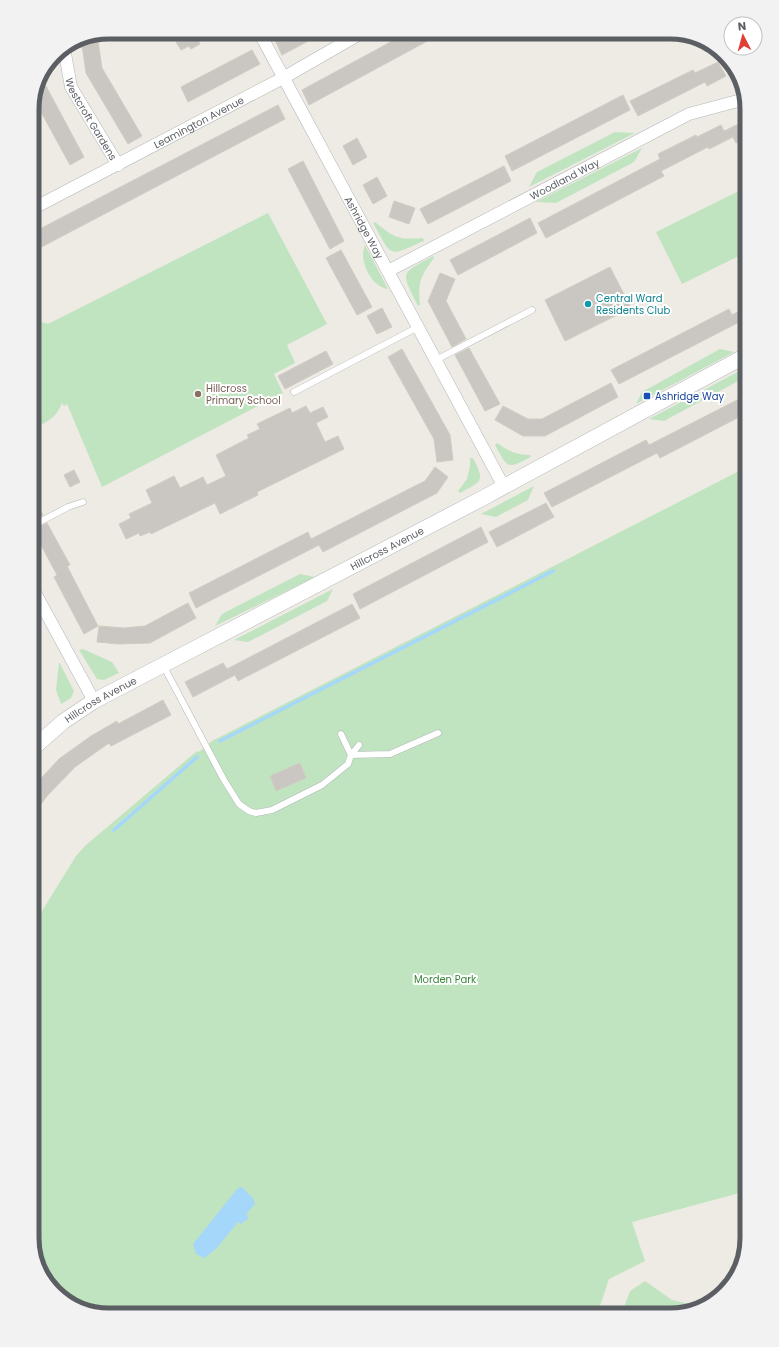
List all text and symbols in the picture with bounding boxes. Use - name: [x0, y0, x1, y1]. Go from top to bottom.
- north arrow: [723, 16, 763, 56]
- text: N: [737, 18, 747, 34]
- street label: Westcroft Gardens: [62, 76, 121, 163]
- street label: Leamington Avenue: [151, 92, 246, 152]
- street label: Woodland Way: [527, 154, 602, 203]
- street label: Ashridge Way: [341, 193, 387, 262]
- place label: Central Ward Residents Club: [596, 291, 670, 318]
- marker: Central Ward Residents Club: [583, 299, 593, 309]
- place label: Hillcross Primary School: [206, 381, 281, 408]
- marker: Hillcross Primary School: [193, 389, 203, 399]
- place label: Ashridge Way: [655, 389, 724, 404]
- marker: Ashridge Way: [642, 391, 652, 401]
- street label: Hillcross Avenue: [347, 523, 426, 574]
- street label: Hillcross Avenue: [61, 673, 139, 726]
- park label: Morden Park: [414, 972, 477, 987]

